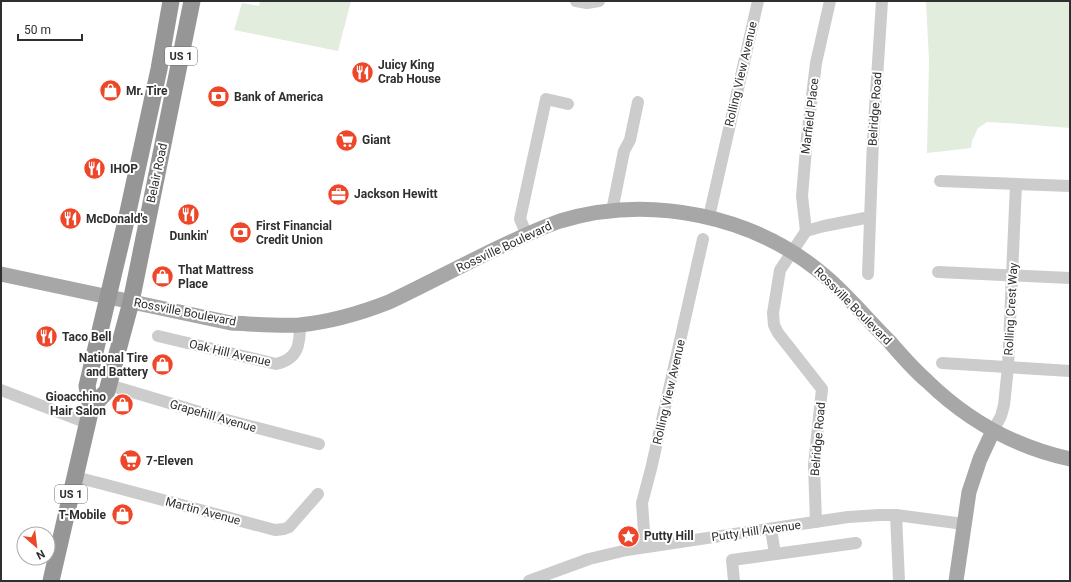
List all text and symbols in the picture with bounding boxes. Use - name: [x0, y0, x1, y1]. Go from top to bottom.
- scale bar: [18, 16, 82, 42]
- street label: Rolling View Avenue: [722, 20, 760, 128]
- text: 50 m: [24, 23, 51, 37]
- road number: US 1: [165, 47, 197, 65]
- place label: Juicy King Crab House: [378, 58, 441, 86]
- restaurant icon: Juicy King Crab House: [350, 59, 376, 85]
- street label: Belridge Road: [865, 72, 885, 146]
- street label: Marfield Place: [798, 77, 822, 155]
- shop icon: Mr. Tire: [98, 78, 124, 104]
- place label: Mr. Tire: [126, 84, 168, 98]
- bank icon: Bank of America: [205, 84, 231, 110]
- place label: Bank of America: [234, 90, 324, 104]
- supermarket icon: Giant: [334, 127, 360, 153]
- place label: Giant: [362, 133, 391, 147]
- street label: Belair Road: [144, 142, 170, 204]
- restaurant icon: IHOP: [81, 156, 107, 182]
- place label: IHOP: [110, 162, 138, 176]
- office icon: Jackson Hewitt: [325, 181, 351, 207]
- place label: Jackson Hewitt: [354, 187, 438, 201]
- restaurant icon: Dunkin': [176, 202, 202, 228]
- restaurant icon: McDonald's: [58, 206, 84, 232]
- place label: McDonald's: [86, 212, 148, 226]
- place label: First Financial Credit Union: [256, 219, 332, 247]
- street label: Rossville Boulevard: [454, 219, 554, 275]
- bank icon: First Financial Credit Union: [227, 220, 253, 246]
- place label: Dunkin': [170, 229, 209, 243]
- street label: Rolling Crest Way: [1002, 262, 1020, 356]
- place label: That Mattress Place: [178, 263, 254, 291]
- shop icon: That Mattress Place: [149, 264, 175, 290]
- street label: Rossville Boulevard: [811, 264, 895, 348]
- street label: Rossville Boulevard: [133, 295, 237, 329]
- restaurant icon: Taco Bell: [34, 324, 60, 350]
- place label: Taco Bell: [62, 330, 111, 344]
- street label: Oak Hill Avenue: [188, 337, 272, 369]
- street label: Rolling View Avenue: [650, 338, 688, 446]
- place label: National Tire and Battery: [79, 351, 149, 379]
- shop icon: National Tire and Battery: [150, 352, 176, 378]
- place label: Gioacchino Hair Salon: [46, 390, 106, 418]
- shop icon: Gioacchino Hair Salon: [109, 391, 135, 417]
- street label: Grapehill Avenue: [168, 397, 258, 435]
- street label: Belridge Road: [808, 401, 828, 477]
- supermarket icon: 7-Eleven: [118, 448, 144, 474]
- place label: 7-Eleven: [146, 454, 193, 468]
- road number: US 1: [55, 485, 87, 503]
- street label: Martin Avenue: [164, 494, 242, 528]
- shop icon: T-Mobile: [109, 502, 135, 528]
- place label: T-Mobile: [58, 508, 107, 522]
- street label: Putty Hill Avenue: [710, 518, 802, 544]
- place icon: Putty Hill: [615, 523, 641, 549]
- north arrow: [16, 526, 56, 566]
- place label: Putty Hill: [644, 529, 694, 543]
- text: N: [34, 547, 47, 562]

